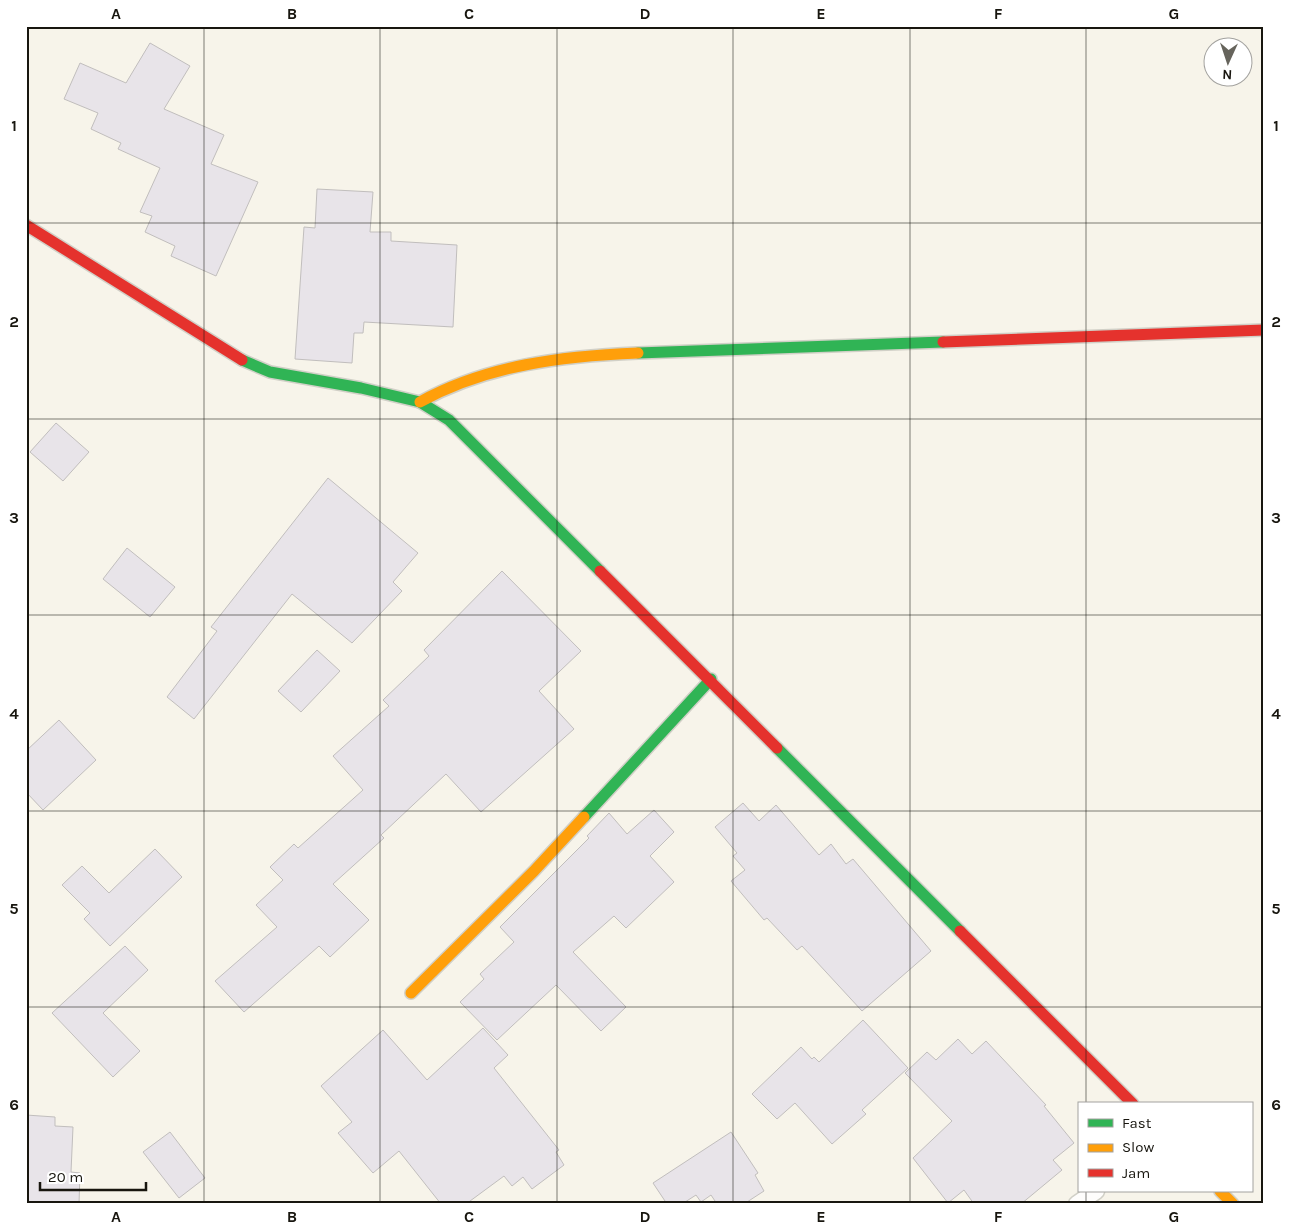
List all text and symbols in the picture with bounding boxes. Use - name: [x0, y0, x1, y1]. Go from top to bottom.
- text: A: [111, 4, 121, 23]
- text: B: [287, 4, 297, 23]
- text: C: [464, 4, 474, 23]
- text: D: [640, 4, 651, 23]
- text: E: [816, 4, 826, 23]
- text: F: [994, 4, 1003, 23]
- text: G: [1169, 4, 1179, 23]
- north arrow: [1202, 38, 1252, 88]
- text: N: [1222, 66, 1233, 83]
- text: 1: [11, 116, 17, 135]
- text: 1: [1273, 116, 1279, 135]
- text: 2: [9, 312, 19, 331]
- text: 2: [1271, 312, 1281, 331]
- text: 3: [9, 508, 19, 527]
- text: 3: [1271, 508, 1281, 527]
- text: 4: [9, 704, 19, 723]
- text: 4: [1271, 704, 1281, 723]
- text: 5: [9, 899, 19, 918]
- text: 5: [1271, 899, 1281, 918]
- text: 6: [9, 1095, 19, 1114]
- text: 6: [1271, 1095, 1281, 1114]
- legend: [1078, 1102, 1252, 1192]
- text: Fast: [1122, 1114, 1152, 1132]
- text: Slow: [1122, 1138, 1154, 1156]
- scale bar: [40, 1160, 146, 1192]
- text: Jam: [1122, 1164, 1150, 1182]
- text: 20 m: [48, 1168, 83, 1186]
- text: A: [111, 1207, 121, 1226]
- text: B: [287, 1207, 297, 1226]
- text: C: [464, 1207, 474, 1226]
- text: D: [640, 1207, 651, 1226]
- text: E: [816, 1207, 826, 1226]
- text: F: [994, 1207, 1003, 1226]
- text: G: [1169, 1207, 1179, 1226]

